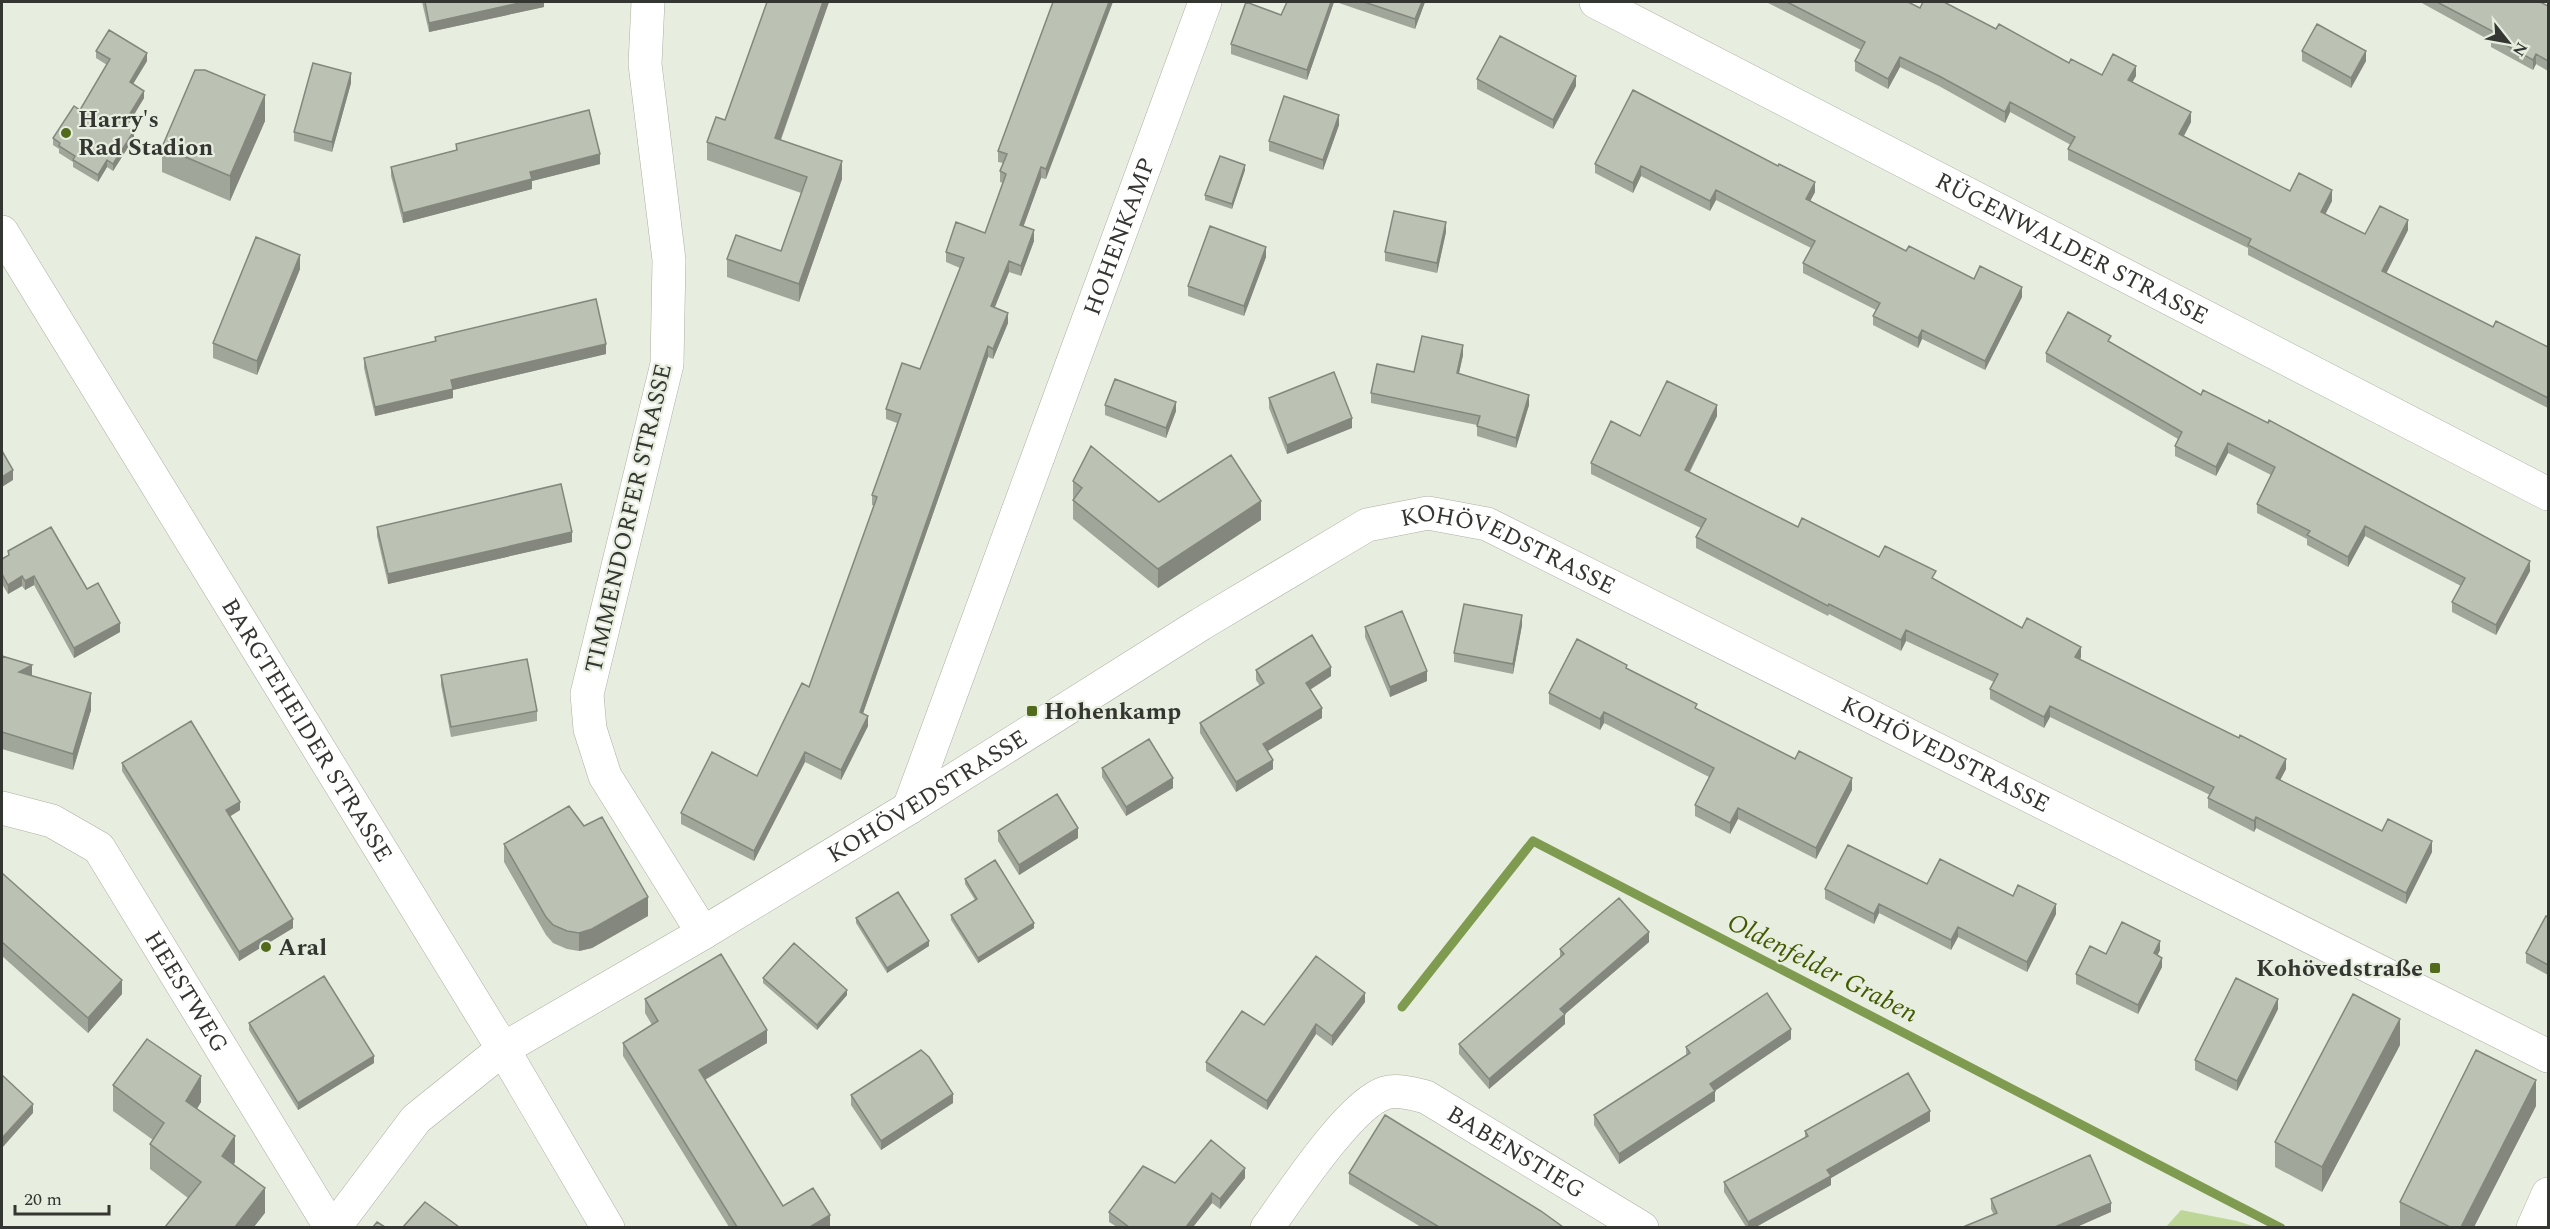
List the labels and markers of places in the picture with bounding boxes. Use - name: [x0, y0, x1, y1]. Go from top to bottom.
- place label: Harry's Rad Stadion: [78, 102, 213, 166]
- marker: Harry's Rad Stadion: [59, 126, 73, 140]
- place label: Hohenkamp: [1044, 694, 1181, 730]
- marker: Hohenkamp: [1025, 704, 1039, 718]
- place label: Aral: [278, 930, 327, 966]
- marker: Aral: [259, 940, 273, 954]
- place label: Kohövedstraße: [2256, 951, 2423, 987]
- marker: Kohövedstraße: [2428, 961, 2442, 975]

